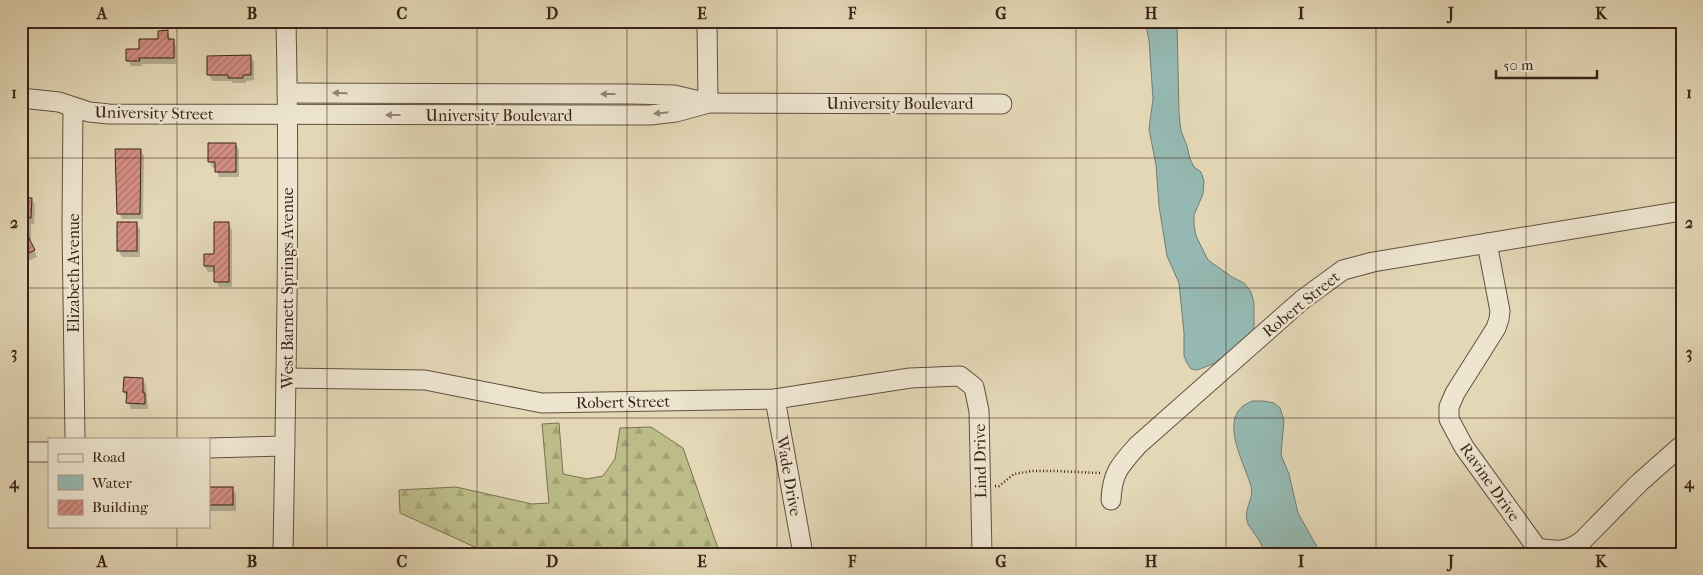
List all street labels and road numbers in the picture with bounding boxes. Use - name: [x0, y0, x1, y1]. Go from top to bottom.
- street label: University Boulevard: [827, 94, 974, 113]
- street label: University Street: [94, 102, 214, 124]
- street label: University Boulevard: [426, 106, 573, 125]
- street label: West Barnett Springs Avenue: [278, 187, 297, 390]
- street label: Elizabeth Avenue: [64, 213, 83, 333]
- street label: Robert Street: [1258, 267, 1344, 341]
- street label: Robert Street: [576, 392, 670, 412]
- street label: Lind Drive: [970, 423, 990, 499]
- street label: Wade Drive: [772, 433, 805, 518]
- street label: Ravine Drive: [1456, 439, 1524, 525]

